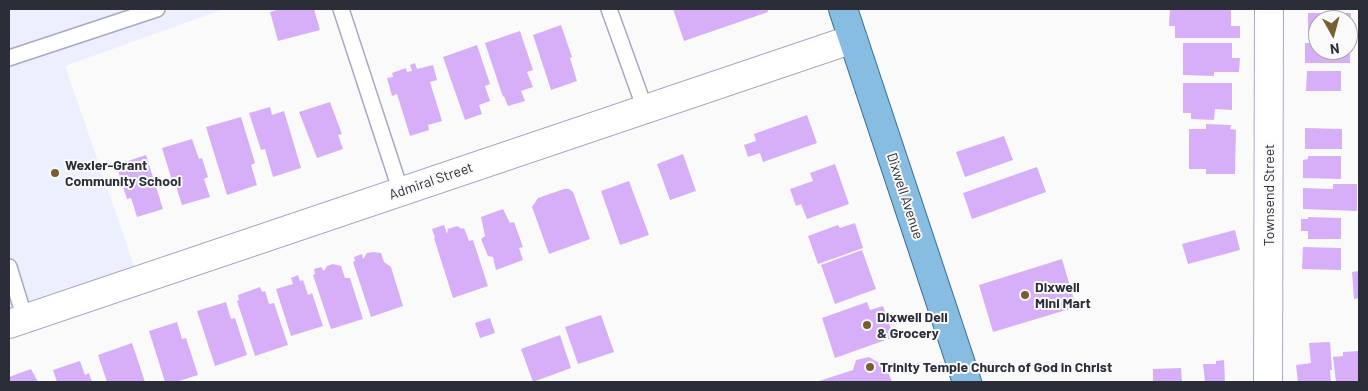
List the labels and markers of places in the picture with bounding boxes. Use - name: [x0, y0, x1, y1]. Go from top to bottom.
- place label: Wexler-Grant Community School: [65, 157, 181, 190]
- marker: Wexler-Grant Community School: [49, 167, 61, 179]
- place label: Dixwell Mini Mart: [1035, 279, 1091, 312]
- marker: Dixwell Mini Mart: [1019, 289, 1031, 301]
- place label: Dixwell Deli & Grocery: [877, 309, 948, 342]
- marker: Dixwell Deli & Grocery: [861, 319, 873, 331]
- place label: Trinity Temple Church of God in Christ: [880, 359, 1112, 375]
- marker: Trinity Temple Church of God in Christ: [864, 361, 876, 373]

